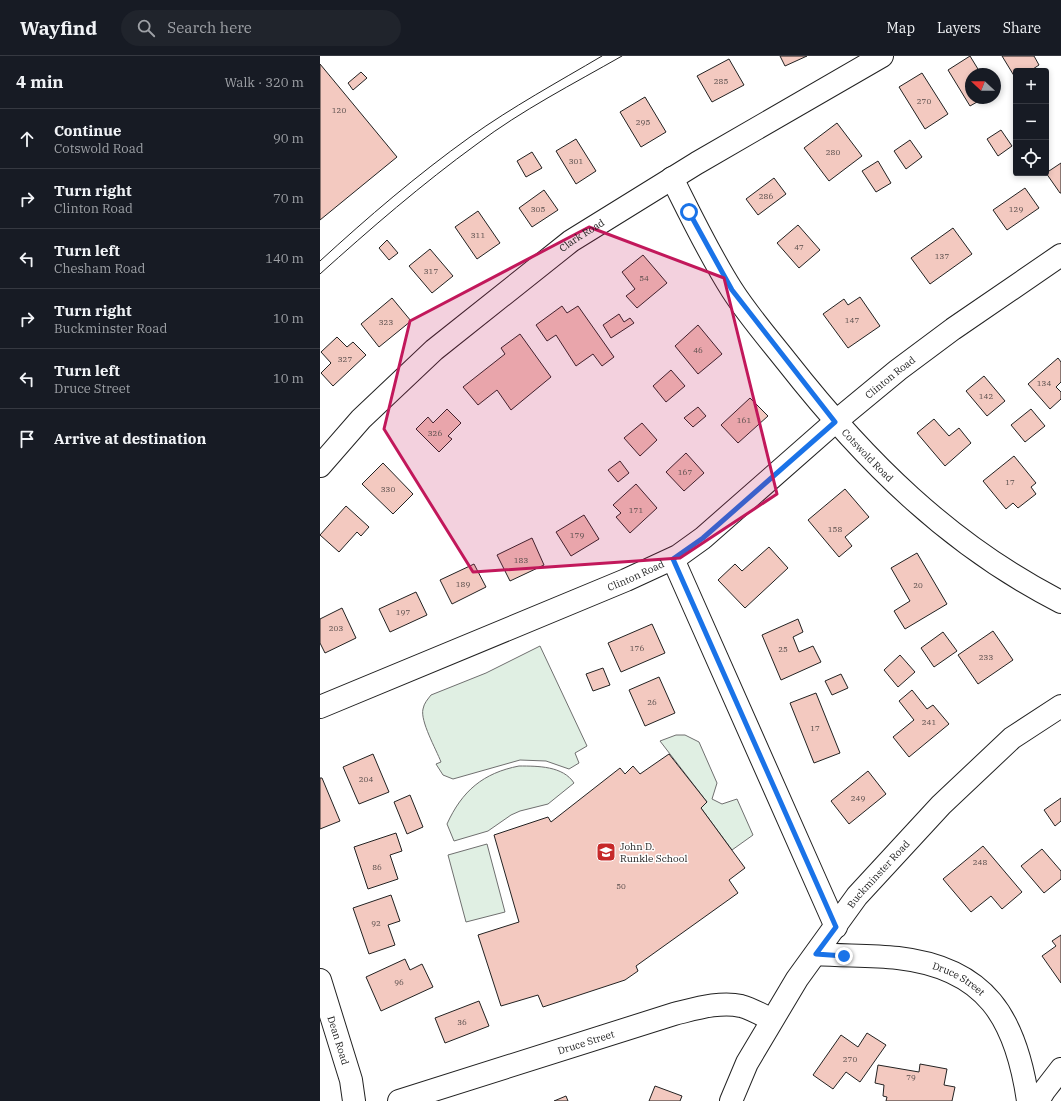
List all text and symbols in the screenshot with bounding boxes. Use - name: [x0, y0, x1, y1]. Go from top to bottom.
- search box: [121, 10, 401, 46]
- text: Wayfind: [20, 16, 97, 40]
- icon: search: [135, 17, 157, 39]
- text: Search here: [167, 18, 252, 37]
- text: Map: [887, 19, 915, 37]
- text: Layers: [937, 19, 981, 37]
- text: Share: [1003, 19, 1041, 37]
- north arrow: [965, 68, 1001, 104]
- map controls: [1013, 68, 1049, 176]
- button: +: [1013, 68, 1049, 104]
- text: 4 min: [16, 71, 64, 93]
- text: Walk · 320 m: [225, 74, 304, 91]
- house number: 285: [714, 76, 728, 86]
- house number: 270: [917, 96, 931, 106]
- button: −: [1013, 104, 1049, 140]
- house number: 120: [332, 105, 346, 115]
- house number: 295: [636, 117, 650, 127]
- text: Continue: [54, 121, 121, 140]
- icon: ahead: [16, 128, 38, 150]
- text: 90 m: [273, 130, 304, 147]
- text: Cotswold Road: [54, 140, 144, 157]
- button: locate: [1013, 140, 1049, 176]
- house number: 280: [826, 147, 840, 157]
- house number: 301: [569, 156, 583, 166]
- text: Turn right: [54, 181, 132, 200]
- icon: right: [16, 188, 38, 210]
- text: 70 m: [273, 190, 304, 207]
- house number: 286: [759, 191, 773, 201]
- text: Clinton Road: [54, 200, 133, 217]
- route start: [680, 203, 698, 221]
- house number: 305: [531, 204, 545, 214]
- house number: 129: [1009, 204, 1023, 214]
- street label: Clark Road: [557, 216, 607, 255]
- house number: 311: [471, 230, 485, 240]
- text: Turn left: [54, 241, 120, 260]
- house number: 47: [794, 242, 804, 252]
- icon: left: [16, 248, 38, 270]
- text: 140 m: [265, 250, 304, 267]
- house number: 137: [935, 251, 949, 261]
- text: Chesham Road: [54, 260, 145, 277]
- house number: 317: [424, 266, 438, 276]
- house number: 54: [639, 273, 649, 283]
- text: Turn right: [54, 301, 132, 320]
- icon: right: [16, 308, 38, 330]
- text: 10 m: [273, 310, 304, 327]
- house number: 147: [845, 315, 859, 325]
- house number: 323: [379, 317, 393, 327]
- text: Buckminster Road: [54, 320, 167, 337]
- house number: 46: [693, 345, 703, 355]
- street label: Clinton Road: [862, 353, 918, 402]
- house number: 327: [338, 354, 352, 364]
- text: Turn left: [54, 361, 120, 380]
- icon: left: [16, 368, 38, 390]
- text: 10 m: [273, 370, 304, 387]
- house number: 134: [1037, 378, 1051, 388]
- text: Druce Street: [54, 380, 130, 397]
- house number: 142: [979, 391, 993, 401]
- house number: 161: [737, 415, 751, 425]
- street label: Cotswold Road: [839, 426, 896, 485]
- icon: arrive: [16, 428, 38, 450]
- house number: 326: [428, 428, 442, 438]
- text: Arrive at destination: [54, 429, 206, 448]
- house number: 167: [678, 467, 692, 477]
- house number: 17: [1005, 477, 1015, 487]
- house number: 330: [381, 484, 395, 494]
- house number: 171: [629, 505, 643, 515]
- house number: 158: [828, 524, 842, 534]
- house number: 179: [570, 530, 584, 540]
- house number: 183: [514, 555, 528, 565]
- street label: Clinton Road: [605, 557, 666, 594]
- house number: 189: [456, 579, 470, 589]
- house number: 20: [913, 580, 923, 590]
- house number: 197: [396, 607, 410, 617]
- house number: 203: [329, 623, 343, 633]
- house number: 176: [630, 643, 644, 653]
- house number: 25: [778, 644, 788, 654]
- house number: 233: [979, 652, 993, 662]
- house number: 26: [647, 697, 657, 707]
- house number: 241: [922, 717, 936, 727]
- house number: 17: [810, 723, 820, 733]
- house number: 204: [359, 774, 373, 784]
- house number: 249: [851, 793, 865, 803]
- street label: Buckminster Road: [844, 837, 912, 911]
- place label: John D. Runkle School: [620, 840, 687, 865]
- school or university icon: John D. Runkle School: [595, 841, 617, 863]
- house number: 248: [973, 857, 987, 867]
- house number: 86: [372, 862, 382, 872]
- house number: 50: [616, 881, 626, 891]
- house number: 92: [371, 918, 381, 928]
- route end: [835, 947, 853, 965]
- street label: Druce Street: [931, 959, 988, 999]
- house number: 96: [394, 977, 404, 987]
- street label: Dean Road: [324, 1014, 352, 1066]
- house number: 36: [457, 1017, 467, 1027]
- street label: Druce Street: [556, 1027, 616, 1057]
- house number: 270: [843, 1054, 857, 1064]
- house number: 79: [906, 1072, 916, 1082]

